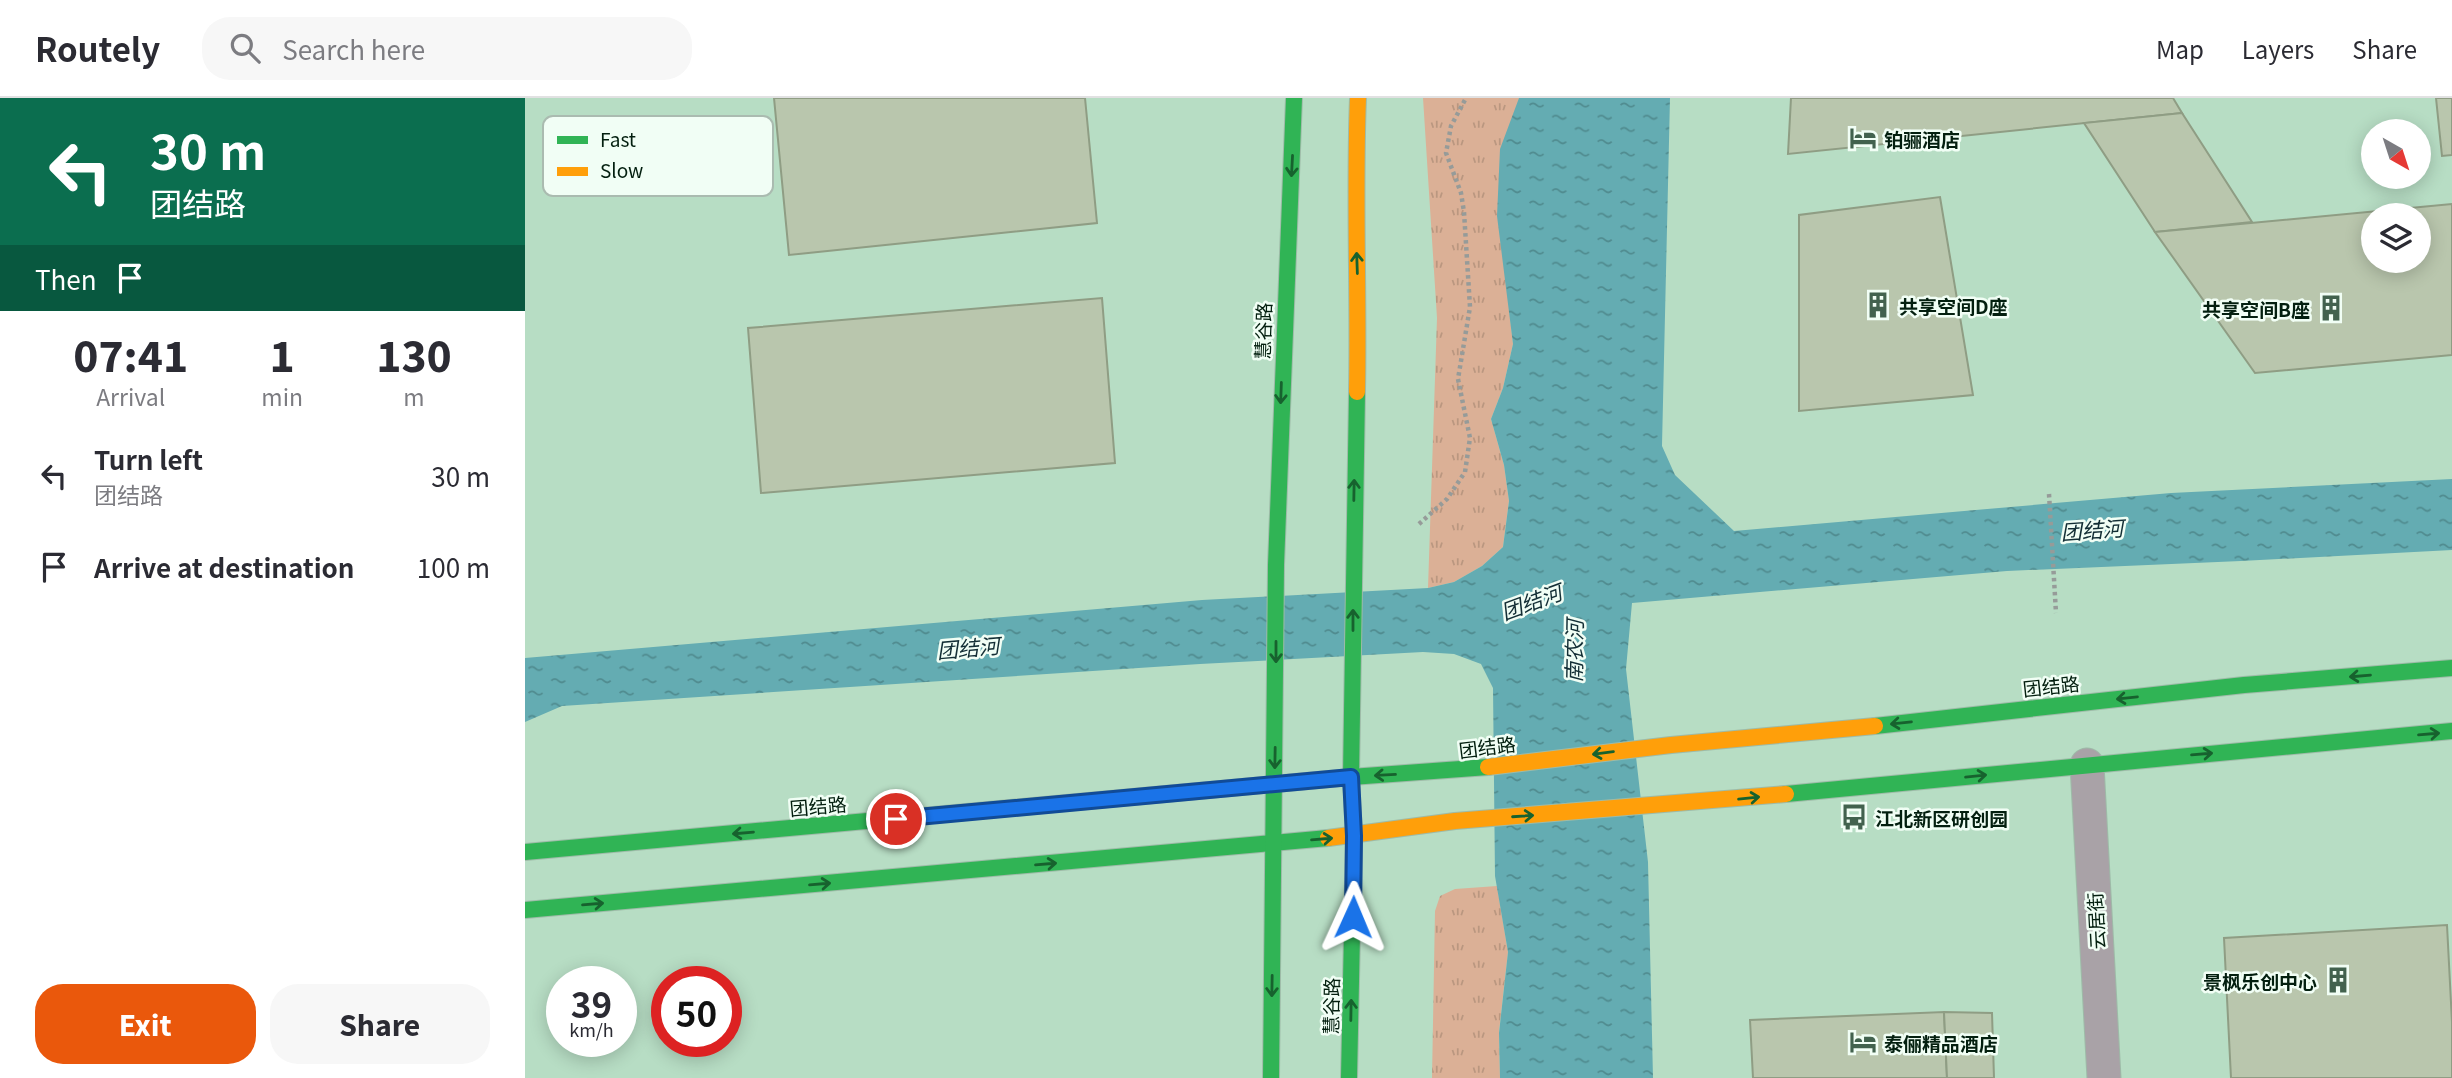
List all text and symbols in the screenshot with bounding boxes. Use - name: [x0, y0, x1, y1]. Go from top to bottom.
- search box: [202, 17, 692, 80]
- text: Routely: [35, 24, 160, 72]
- icon: search: [226, 29, 264, 67]
- text: Search here: [282, 30, 425, 67]
- text: Map: [2156, 31, 2204, 66]
- text: Layers: [2242, 31, 2314, 66]
- text: Share: [2352, 31, 2417, 66]
- text: 30 m: [150, 113, 266, 184]
- legend: [543, 116, 773, 196]
- north arrow: [2361, 119, 2431, 189]
- map controls: [2361, 119, 2431, 273]
- hotel icon: 铂骊酒店: [1848, 123, 1878, 153]
- text: Fast: [600, 125, 636, 152]
- place label: 铂骊酒店: [1884, 125, 1960, 152]
- icon: left: [35, 126, 126, 217]
- one-way arrow: [1285, 154, 1298, 177]
- text: Slow: [600, 156, 643, 183]
- text: 团结路: [150, 179, 246, 225]
- button: layers: [2361, 203, 2431, 273]
- one-way arrow: [1351, 251, 1364, 274]
- icon: arrive: [111, 259, 149, 297]
- text: Then: [35, 260, 97, 297]
- building icon: 共享空间D座: [1863, 290, 1893, 320]
- place label: 共享空间D座: [1899, 292, 2008, 319]
- building icon: 共享空间B座: [2316, 293, 2346, 323]
- place label: 共享空间B座: [2202, 295, 2310, 322]
- street label: 慧谷路: [1248, 302, 1276, 360]
- text: 07:41: [73, 323, 188, 384]
- text: 1: [270, 323, 295, 384]
- text: 130: [376, 323, 452, 384]
- text: Arrival: [96, 379, 165, 413]
- text: min: [261, 379, 303, 413]
- text: m: [403, 379, 425, 413]
- one-way arrow: [1275, 382, 1288, 405]
- text: Turn left: [94, 440, 203, 477]
- icon: left: [35, 457, 73, 495]
- text: 30 m: [431, 457, 490, 494]
- text: 团结路: [94, 477, 163, 511]
- one-way arrow: [1347, 479, 1361, 502]
- water label: 团结河: [2060, 512, 2128, 546]
- icon: arrive: [35, 548, 73, 586]
- text: Arrive at destination: [94, 548, 355, 585]
- text: 100 m: [417, 548, 490, 585]
- water label: 团结河: [1496, 575, 1569, 626]
- one-way arrow: [1346, 609, 1360, 632]
- water label: 南农河: [1557, 615, 1589, 683]
- water label: 团结河: [935, 629, 1005, 665]
- one-way arrow: [1269, 640, 1283, 663]
- street label: 团结路: [2021, 669, 2081, 701]
- one-way arrow: [2349, 670, 2371, 683]
- one-way arrow: [2116, 692, 2139, 705]
- one-way arrow: [1890, 717, 1913, 730]
- one-way arrow: [2417, 727, 2439, 740]
- street label: 团结路: [1457, 729, 1517, 763]
- one-way arrow: [1268, 746, 1282, 769]
- one-way arrow: [1592, 746, 1615, 759]
- one-way arrow: [2190, 747, 2213, 760]
- one-way arrow: [1374, 769, 1397, 782]
- one-way arrow: [1964, 769, 1986, 782]
- street label: 团结路: [788, 789, 848, 821]
- pin: [866, 789, 926, 849]
- one-way arrow: [1737, 791, 1760, 804]
- icon: arrive: [877, 800, 915, 838]
- bus stop icon: 江北新区研创园: [1839, 802, 1869, 832]
- place label: 江北新区研创园: [1875, 804, 2008, 831]
- one-way arrow: [1511, 809, 1533, 822]
- one-way arrow: [733, 827, 755, 840]
- one-way arrow: [1310, 832, 1332, 845]
- one-way arrow: [1034, 857, 1057, 870]
- one-way arrow: [808, 877, 830, 890]
- position arrow: [1316, 880, 1390, 954]
- street label: 云居街: [2080, 892, 2110, 950]
- one-way arrow: [581, 897, 604, 910]
- building icon: 景枫乐创中心: [2323, 965, 2353, 995]
- speed limit sign: 50: [651, 966, 742, 1057]
- place label: 景枫乐创中心: [2203, 967, 2317, 994]
- one-way arrow: [1265, 974, 1279, 997]
- text: 39: [571, 977, 612, 1028]
- street label: 慧谷路: [1316, 977, 1344, 1035]
- button: Exit: [35, 984, 256, 1064]
- button: Share: [270, 984, 490, 1064]
- one-way arrow: [1344, 999, 1358, 1022]
- text: km/h: [569, 1016, 614, 1042]
- hotel icon: 泰俪精品酒店: [1848, 1027, 1878, 1057]
- place label: 泰俪精品酒店: [1884, 1029, 1998, 1056]

